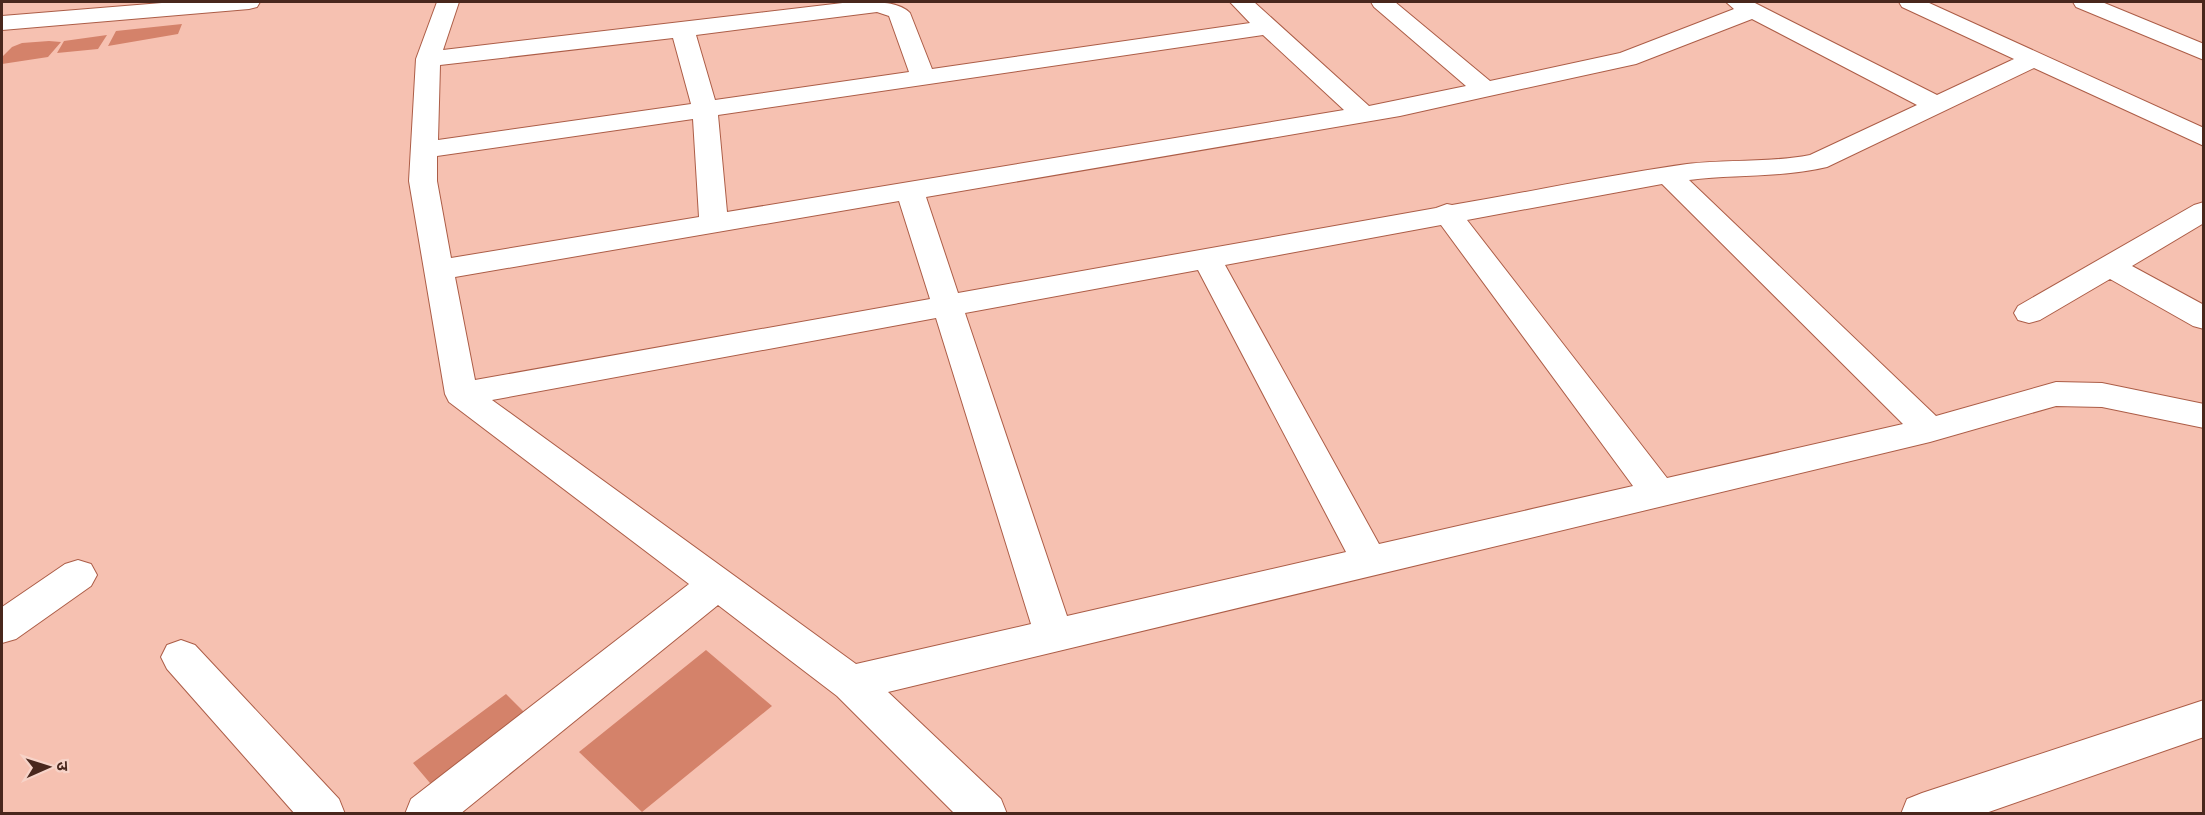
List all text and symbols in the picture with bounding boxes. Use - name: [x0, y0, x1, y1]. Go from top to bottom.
- north arrow: [18, 737, 78, 797]
- text: उ: [54, 761, 71, 772]

